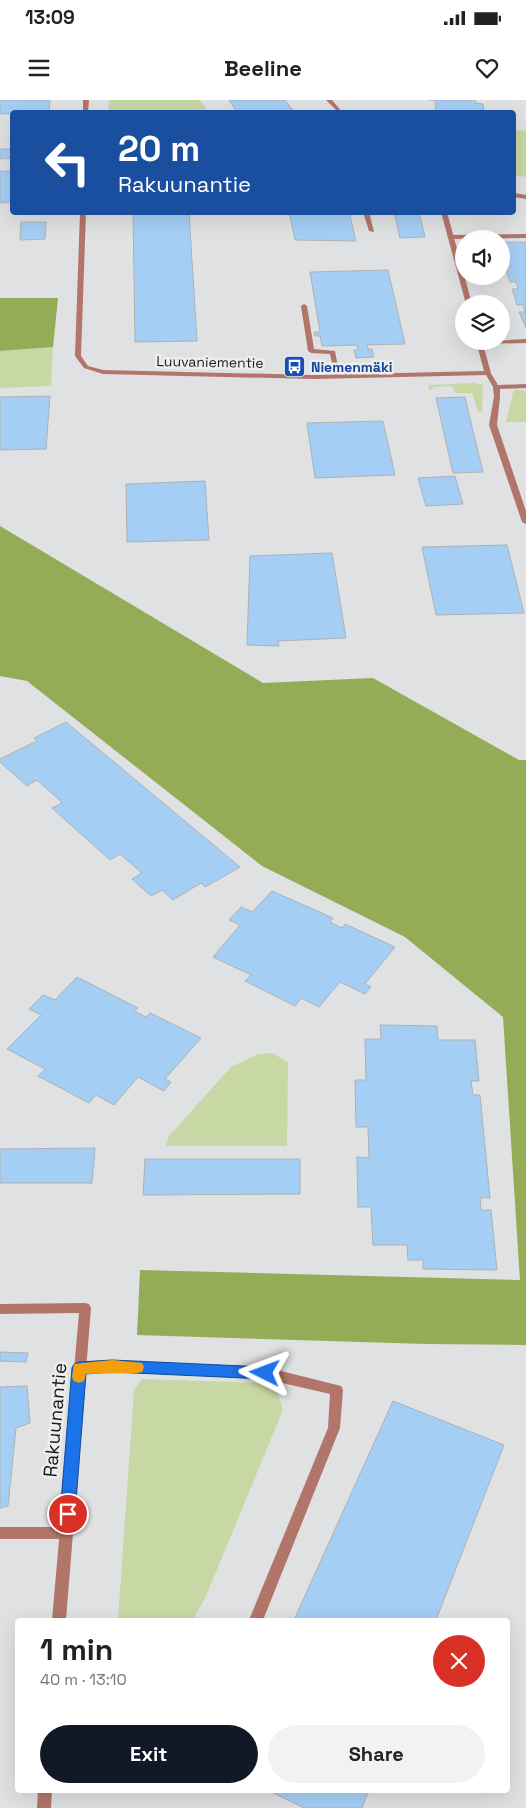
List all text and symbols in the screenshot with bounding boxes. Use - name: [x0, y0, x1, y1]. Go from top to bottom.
- text: 13:09: [25, 5, 75, 30]
- icon: menu: [25, 54, 53, 82]
- text: Beeline: [224, 54, 302, 82]
- icon: heart: [473, 54, 501, 82]
- text: 20 m: [118, 127, 200, 171]
- icon: left: [35, 130, 100, 195]
- text: Rakuunantie: [118, 170, 251, 198]
- map controls: [455, 230, 510, 350]
- button: sound: [455, 230, 510, 285]
- button: layers: [455, 295, 510, 350]
- street label: Luuvaniementie: [156, 352, 264, 372]
- bus stop icon: Niemenmäki: [283, 355, 307, 379]
- place label: Niemenmäki: [311, 358, 393, 376]
- position arrow: [238, 1346, 290, 1398]
- street label: Rakuunantie: [38, 1362, 72, 1478]
- pin: [47, 1493, 89, 1535]
- icon: arrive: [54, 1500, 82, 1528]
- text: 1 min: [40, 1630, 113, 1669]
- button: close: [433, 1635, 485, 1687]
- text: 40 m · 13:10: [40, 1669, 127, 1690]
- button: Exit: [40, 1725, 258, 1783]
- button: Share: [268, 1725, 485, 1783]

